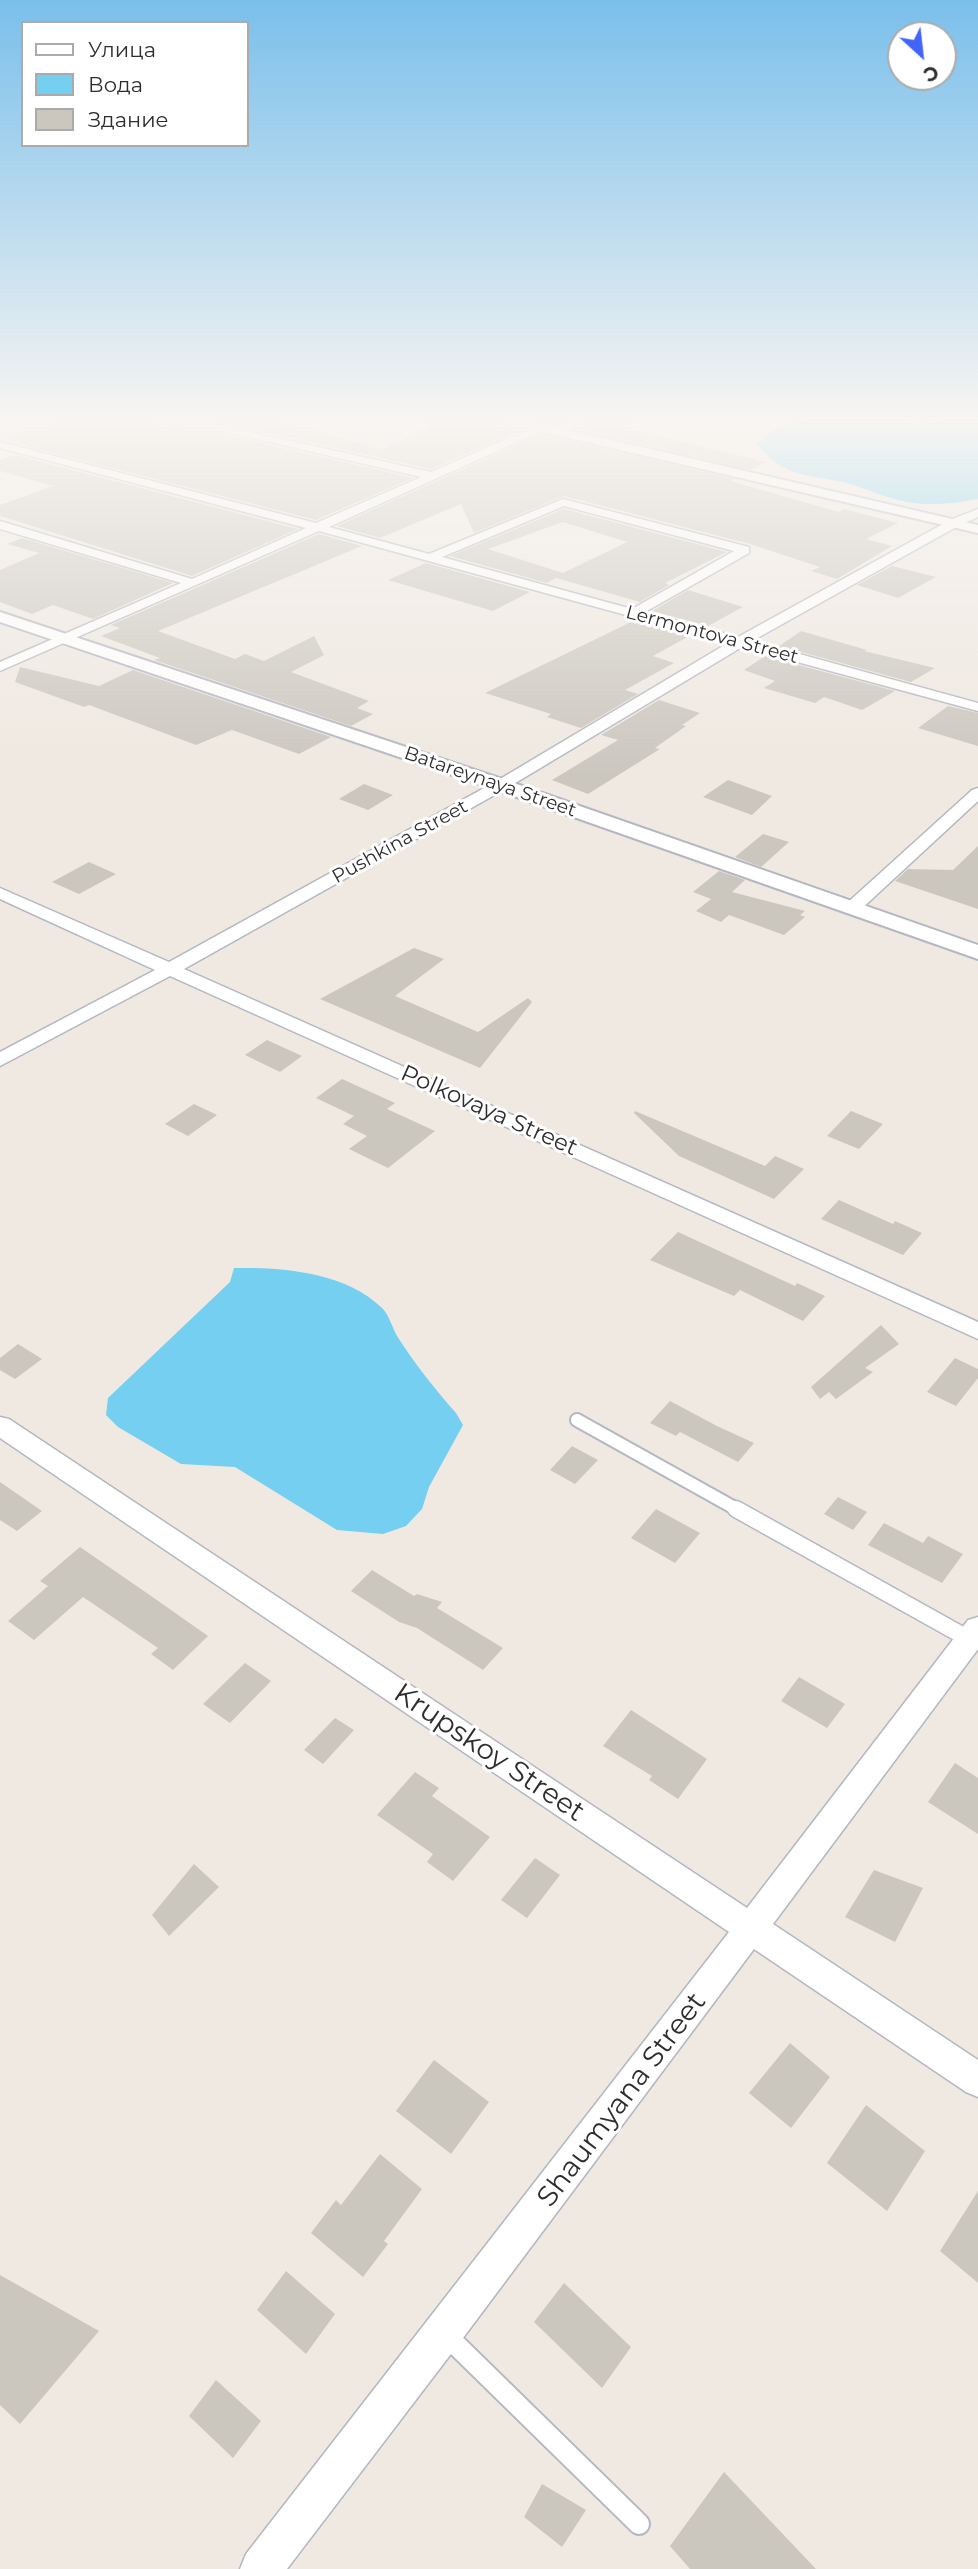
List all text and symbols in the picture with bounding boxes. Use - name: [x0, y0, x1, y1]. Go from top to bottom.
- legend: [21, 21, 248, 147]
- north arrow: [887, 21, 957, 91]
- text: Улица: [88, 37, 156, 62]
- text: С: [919, 60, 942, 87]
- text: Вода: [88, 72, 143, 97]
- text: Здание: [88, 107, 169, 132]
- street label: Lermontova Street: [623, 601, 801, 669]
- street label: Batareynaya Street: [401, 742, 579, 822]
- street label: Pushkina Street: [328, 795, 472, 889]
- street label: Polkovaya Street: [396, 1060, 582, 1162]
- street label: Krupskoy Street: [387, 1677, 591, 1829]
- street label: Shaumyana Street: [531, 1986, 713, 2214]

